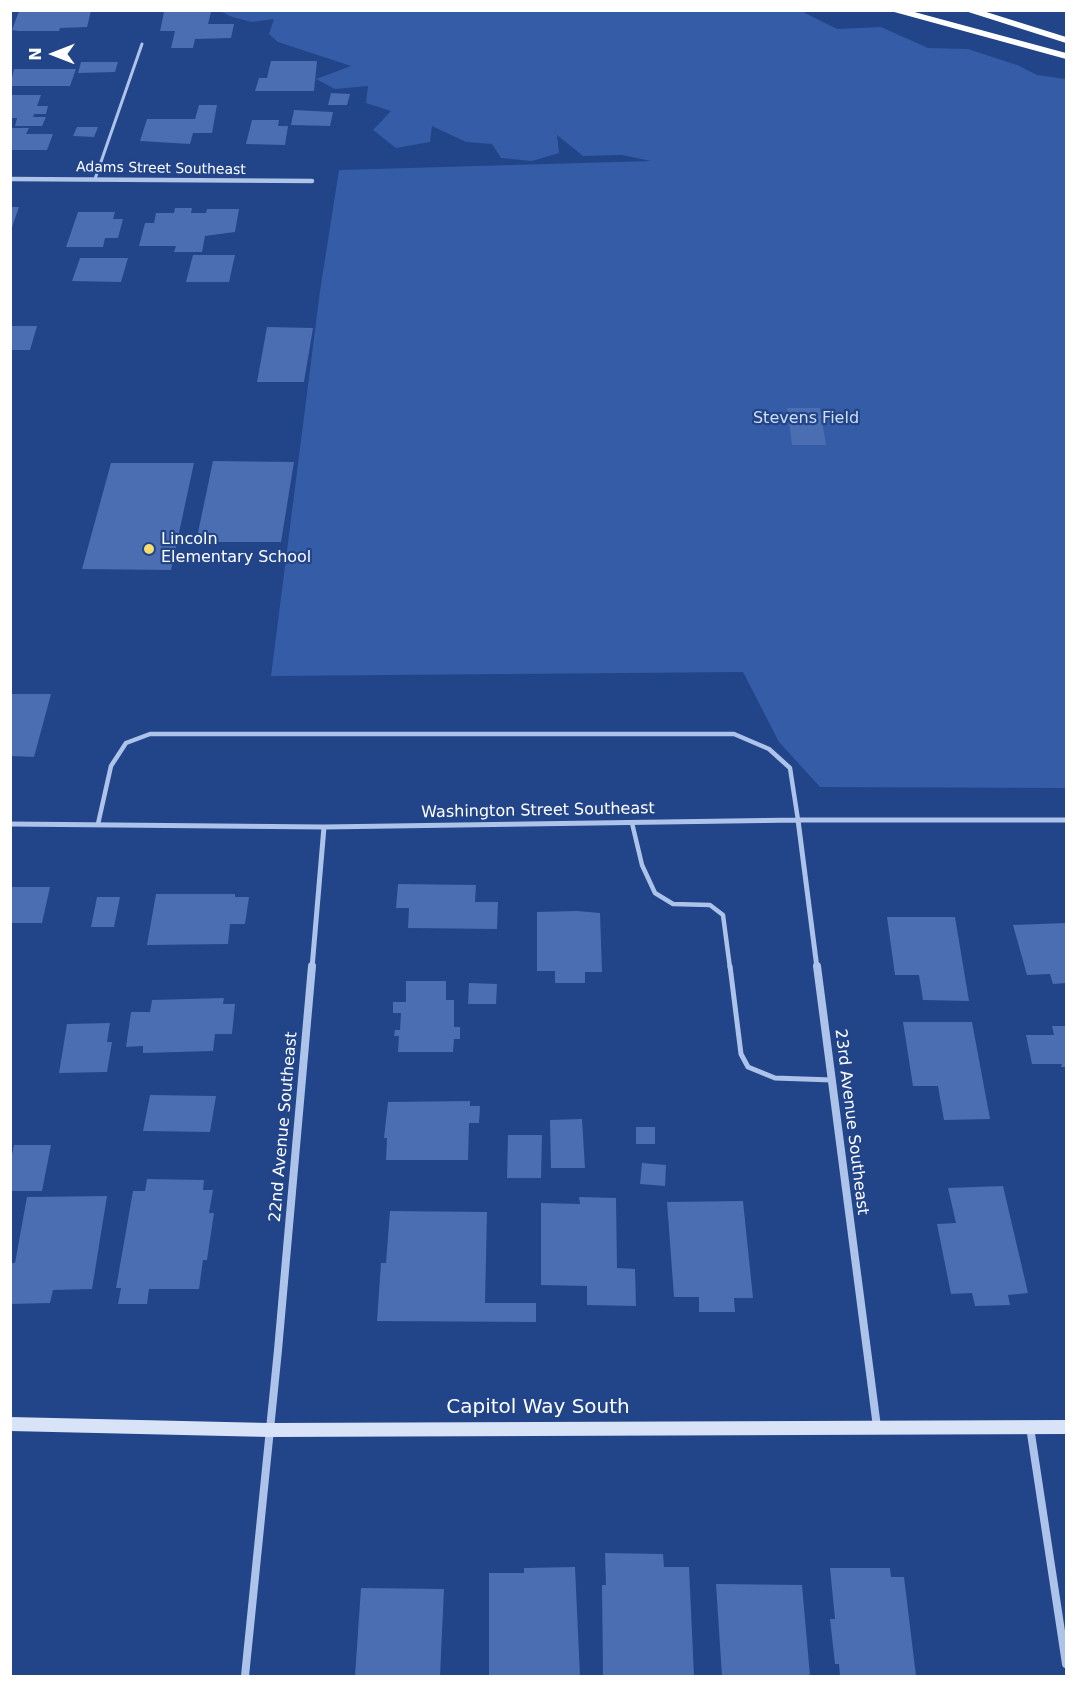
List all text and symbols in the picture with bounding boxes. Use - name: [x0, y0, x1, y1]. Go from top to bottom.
- north arrow: [24, 24, 84, 84]
- text: N: [26, 47, 45, 61]
- street label: Adams Street Southeast: [76, 159, 246, 179]
- park label: Stevens Field: [753, 409, 859, 429]
- place label: Lincoln Elementary School: [161, 530, 311, 568]
- marker: Lincoln Elementary School: [142, 542, 156, 556]
- street label: Washington Street Southeast: [421, 799, 655, 823]
- street label: 23rd Avenue Southeast: [830, 1028, 872, 1216]
- street label: 22nd Avenue Southeast: [266, 1031, 302, 1223]
- street label: Capitol Way South: [446, 1396, 630, 1420]

